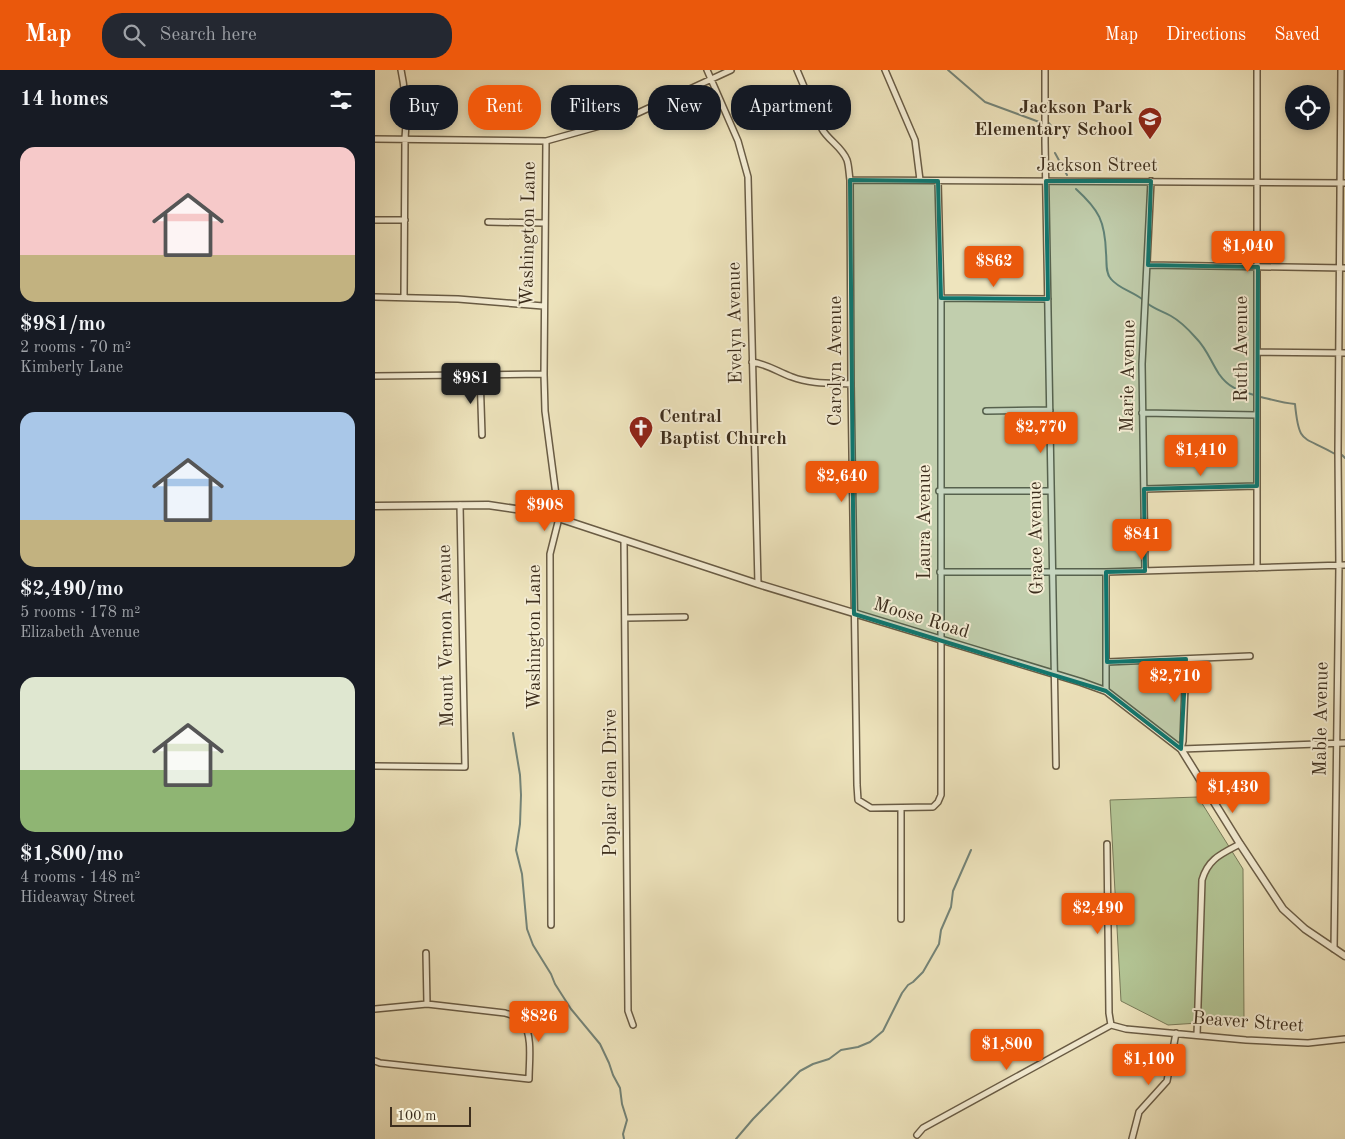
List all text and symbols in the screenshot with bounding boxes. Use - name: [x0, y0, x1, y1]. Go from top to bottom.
- search box: [102, 13, 452, 58]
- icon: search: [120, 21, 148, 49]
- text: Map: [25, 23, 72, 47]
- text: Search here: [160, 26, 257, 45]
- text: Map: [1105, 26, 1138, 44]
- text: Directions: [1166, 26, 1246, 44]
- text: Saved: [1274, 26, 1320, 44]
- chip: Buy: [390, 85, 458, 130]
- chip: Rent: [468, 85, 541, 130]
- chip: Filters: [551, 85, 638, 130]
- chip: New: [648, 85, 721, 130]
- chip: Apartment: [731, 85, 851, 130]
- map controls: [1285, 85, 1330, 130]
- button: locate: [1285, 85, 1330, 130]
- icon: filters: [327, 86, 355, 114]
- text: 14 homes: [20, 89, 108, 110]
- place label: Jackson Park Elementary School: [974, 99, 1133, 140]
- school or university icon: Jackson Park Elementary School: [1137, 106, 1163, 140]
- street label: Jackson Street: [1036, 157, 1158, 176]
- street label: Washington Lane: [518, 161, 540, 307]
- icon: home: [143, 180, 233, 270]
- pin: $1,040: [1207, 230, 1289, 273]
- text: $1,040: [1223, 239, 1273, 255]
- pin: $862: [964, 246, 1024, 288]
- text: $862: [975, 254, 1013, 270]
- street label: Evelyn Avenue: [725, 262, 747, 384]
- street label: Carolyn Avenue: [827, 296, 846, 426]
- street label: Ruth Avenue: [1233, 296, 1252, 402]
- text: $981/mo: [20, 314, 106, 335]
- street label: Marie Avenue: [1119, 320, 1139, 432]
- text: 2 rooms · 70 m²: [20, 340, 131, 356]
- text: Kimberly Lane: [20, 360, 123, 376]
- pin: $981: [441, 362, 501, 405]
- text: $981: [452, 371, 490, 387]
- place label: Central Baptist Church: [659, 408, 787, 449]
- pin: $2,770: [1000, 412, 1082, 454]
- church icon: Central Baptist Church: [628, 415, 654, 449]
- text: $2,770: [1016, 420, 1066, 436]
- pin: $1,410: [1160, 434, 1242, 477]
- text: $1,410: [1176, 443, 1226, 459]
- icon: home: [143, 445, 233, 535]
- pin: $2,640: [801, 460, 883, 503]
- street label: Laura Avenue: [916, 464, 935, 580]
- text: $2,640: [817, 469, 867, 485]
- street label: Grace Avenue: [1027, 481, 1047, 595]
- pin: $908: [515, 490, 575, 532]
- text: $908: [526, 498, 564, 514]
- pin: $841: [1112, 518, 1172, 561]
- text: $841: [1123, 527, 1161, 543]
- street label: Mount Vernon Avenue: [436, 544, 458, 728]
- street label: Washington Lane: [526, 564, 545, 710]
- text: $2,490/mo: [20, 579, 124, 600]
- street label: Moose Road: [871, 595, 971, 643]
- text: 5 rooms · 178 m²: [20, 605, 140, 621]
- text: Elizabeth Avenue: [20, 625, 140, 641]
- pin: $2,710: [1134, 660, 1216, 703]
- street label: Mable Avenue: [1312, 662, 1332, 776]
- text: $2,710: [1150, 669, 1200, 685]
- street label: Poplar Glen Drive: [602, 709, 621, 857]
- icon: home: [143, 710, 233, 800]
- pin: $1,430: [1192, 772, 1274, 814]
- text: $1,430: [1208, 780, 1258, 796]
- text: $1,800/mo: [20, 844, 124, 865]
- text: 4 rooms · 148 m²: [20, 870, 140, 886]
- text: Hideaway Street: [20, 890, 135, 906]
- pin: $2,490: [1057, 892, 1139, 935]
- text: $2,490: [1073, 901, 1123, 917]
- pin: $826: [509, 1000, 569, 1043]
- text: $826: [520, 1009, 558, 1025]
- street label: Beaver Street: [1191, 1010, 1305, 1036]
- pin: $1,800: [966, 1028, 1048, 1071]
- text: $1,800: [982, 1037, 1032, 1053]
- pin: $1,100: [1108, 1044, 1190, 1086]
- text: $1,100: [1124, 1052, 1174, 1068]
- scale bar: [390, 1104, 471, 1127]
- text: 100 m: [397, 1109, 436, 1123]

